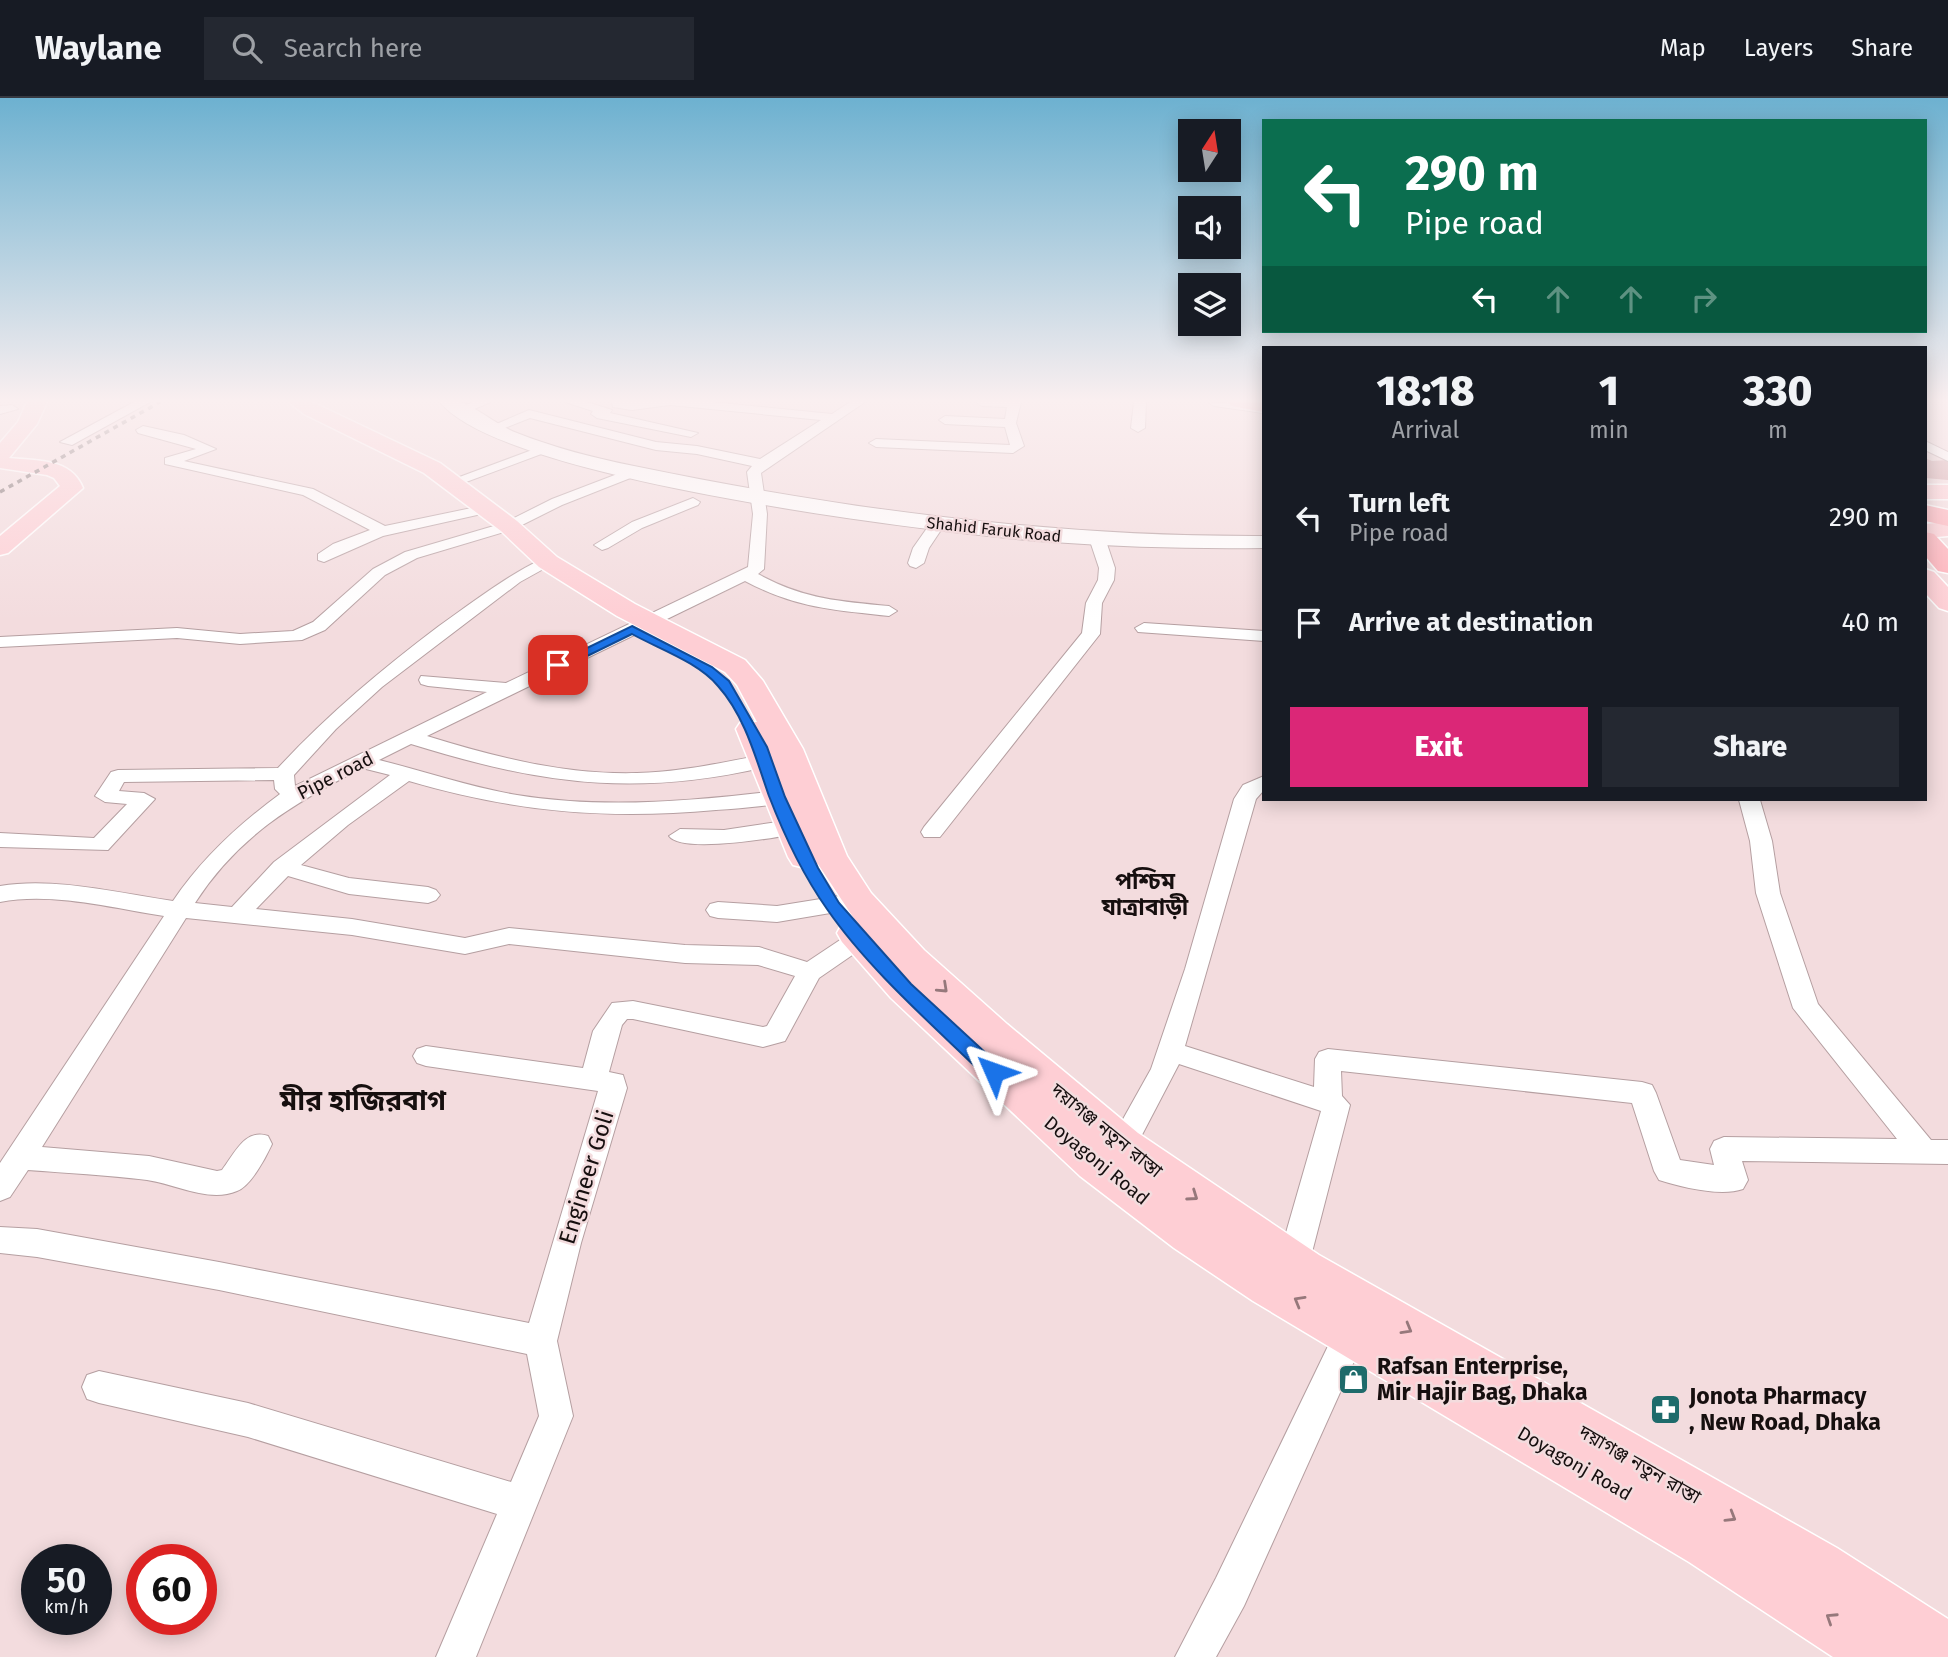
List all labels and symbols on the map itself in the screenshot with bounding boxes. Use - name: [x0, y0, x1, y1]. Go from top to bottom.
- north arrow: [1178, 119, 1241, 182]
- street label: Shahid Faruk Road: [926, 513, 1062, 546]
- pin: [528, 635, 588, 695]
- street label: Pipe road: [293, 746, 377, 804]
- district label: পশ্চিম যাত্রাবাড়ী: [1101, 867, 1189, 921]
- one-way arrow: [935, 980, 948, 993]
- position arrow: [957, 1035, 1031, 1109]
- street label: দয়াগঞ্জ নতুন রাস্তা: [1045, 1078, 1168, 1183]
- district label: মীর হাজিরবাগ: [279, 1084, 447, 1117]
- street label: Engineer Goli: [552, 1107, 620, 1247]
- street label: Doyagonj Road: [1040, 1111, 1154, 1210]
- one-way arrow: [1185, 1188, 1198, 1200]
- one-way arrow: [1294, 1296, 1306, 1309]
- one-way arrow: [1399, 1320, 1412, 1333]
- place label: Rafsan Enterprise, Mir Hajir Bag, Dhaka: [1377, 1352, 1588, 1406]
- shop icon: Rafsan Enterprise, Mir Hajir Bag, Dhaka: [1337, 1362, 1371, 1396]
- place label: Jonota Pharmacy , New Road, Dhaka: [1688, 1382, 1881, 1436]
- pharmacy icon: Jonota Pharmacy , New Road, Dhaka: [1649, 1392, 1683, 1426]
- street label: দয়াগঞ্জ নতুন রাস্তা: [1574, 1420, 1706, 1509]
- street label: Doyagonj Road: [1513, 1421, 1636, 1505]
- one-way arrow: [1723, 1509, 1736, 1522]
- speed limit sign: 60: [126, 1544, 217, 1635]
- one-way arrow: [1826, 1614, 1839, 1627]

